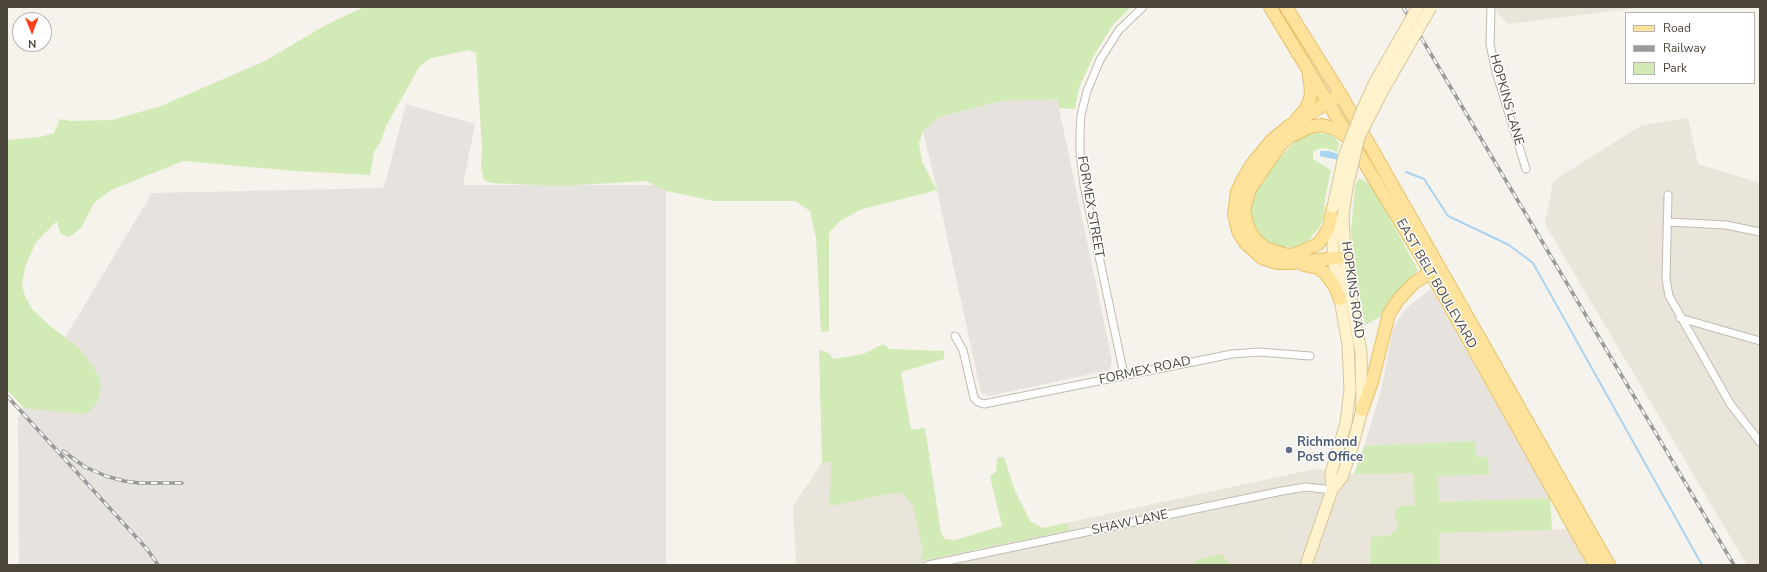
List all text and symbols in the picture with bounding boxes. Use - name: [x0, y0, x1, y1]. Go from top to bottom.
- north arrow: [12, 12, 52, 52]
- legend: [1625, 12, 1755, 84]
- text: Road: [1663, 20, 1691, 36]
- text: N: [28, 36, 36, 51]
- text: Railway: [1663, 40, 1706, 56]
- street label: HOPKINS LANE: [1486, 53, 1526, 147]
- text: Park: [1663, 60, 1687, 76]
- street label: FORMEX STREET: [1073, 155, 1107, 259]
- street label: EAST BELT BOULEVARD: [1392, 216, 1480, 352]
- street label: HOPKINS ROAD: [1337, 240, 1367, 340]
- street label: FORMEX ROAD: [1098, 354, 1192, 388]
- place label: Richmond Post Office: [1297, 435, 1363, 466]
- marker: Richmond Post Office: [1284, 445, 1294, 455]
- street label: SHAW LANE: [1090, 507, 1170, 539]

